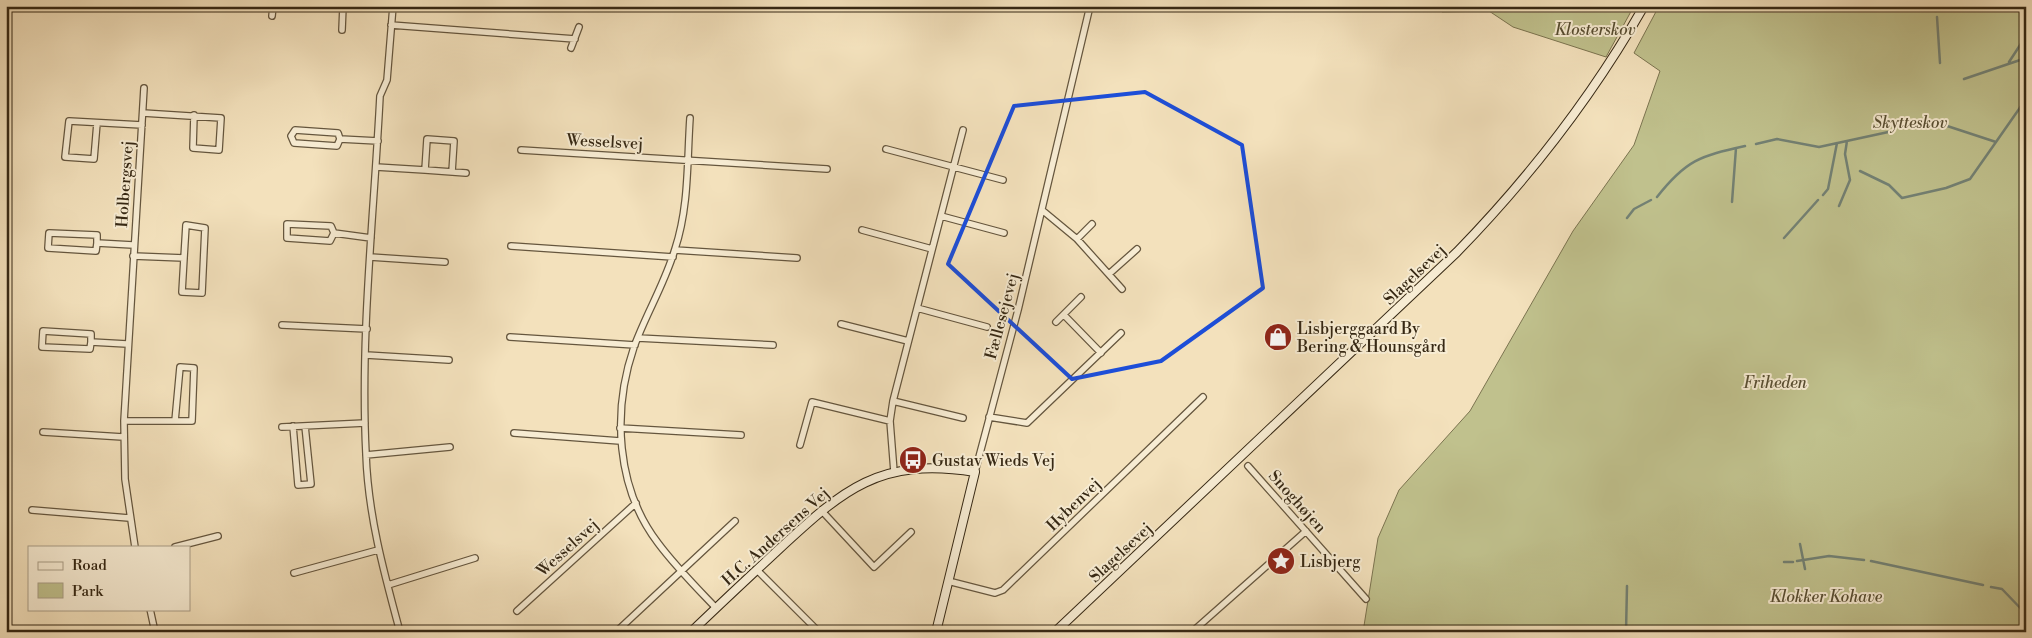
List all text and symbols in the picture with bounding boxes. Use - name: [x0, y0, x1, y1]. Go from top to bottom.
- park label: Klosterskov: [1554, 20, 1636, 40]
- park label: Skytteskov: [1873, 113, 1947, 133]
- street label: Wesselsvej: [565, 130, 644, 154]
- street label: Holbergsvej: [112, 140, 138, 228]
- street label: Slagelsevej: [1379, 240, 1450, 309]
- street label: Fællesejevej: [981, 271, 1023, 362]
- place label: Lisbjerggaard By Bering & Hounsgård: [1296, 319, 1446, 357]
- shop icon: Lisbjerggaard By Bering & Hounsgård: [1263, 322, 1293, 352]
- park label: Friheden: [1743, 373, 1808, 393]
- bus stop icon: Gustav Wieds Vej: [898, 445, 928, 475]
- place label: Gustav Wieds Vej: [932, 451, 1055, 471]
- street label: Snoghøjen: [1264, 466, 1331, 537]
- street label: Hybenvej: [1042, 474, 1105, 536]
- street label: H.C. Andersens Vej: [718, 483, 834, 590]
- street label: Wesselsvej: [532, 515, 603, 582]
- street label: Slagelsevej: [1085, 518, 1156, 587]
- legend: [28, 546, 190, 610]
- place icon: Lisbjerg: [1266, 546, 1296, 576]
- place label: Lisbjerg: [1300, 552, 1361, 572]
- text: Road: [72, 556, 107, 575]
- text: Park: [72, 582, 104, 601]
- park label: Klokker Kohave: [1770, 587, 1883, 607]

